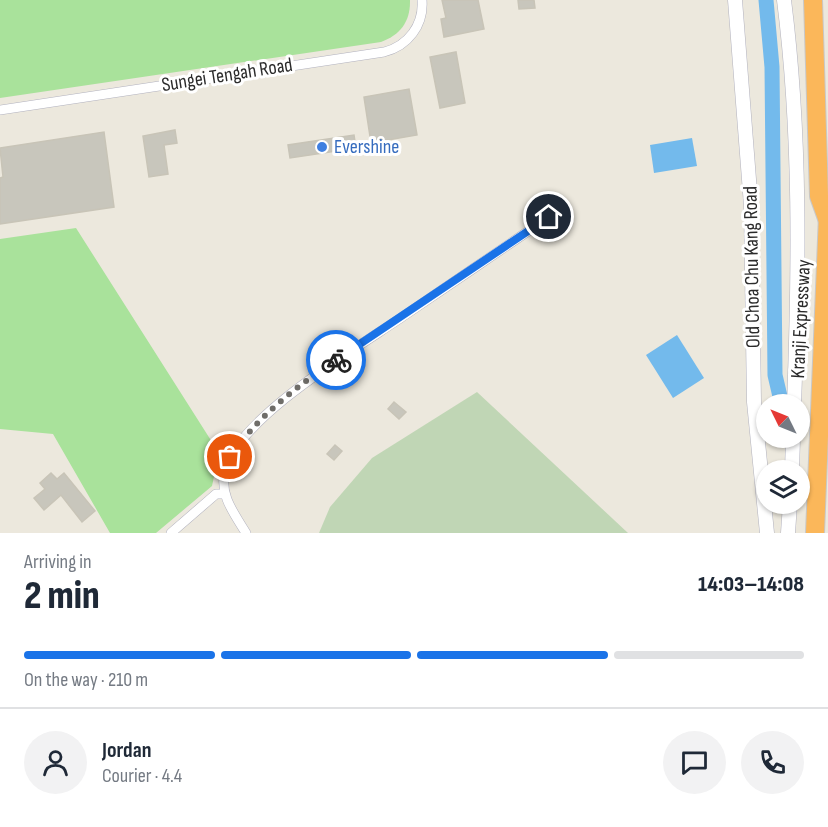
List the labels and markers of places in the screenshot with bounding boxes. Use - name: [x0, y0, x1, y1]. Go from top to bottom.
- place label: Evershine: [334, 135, 399, 159]
- marker: Evershine: [315, 140, 329, 154]
- pin: [523, 191, 574, 242]
- pin: [204, 431, 255, 482]

